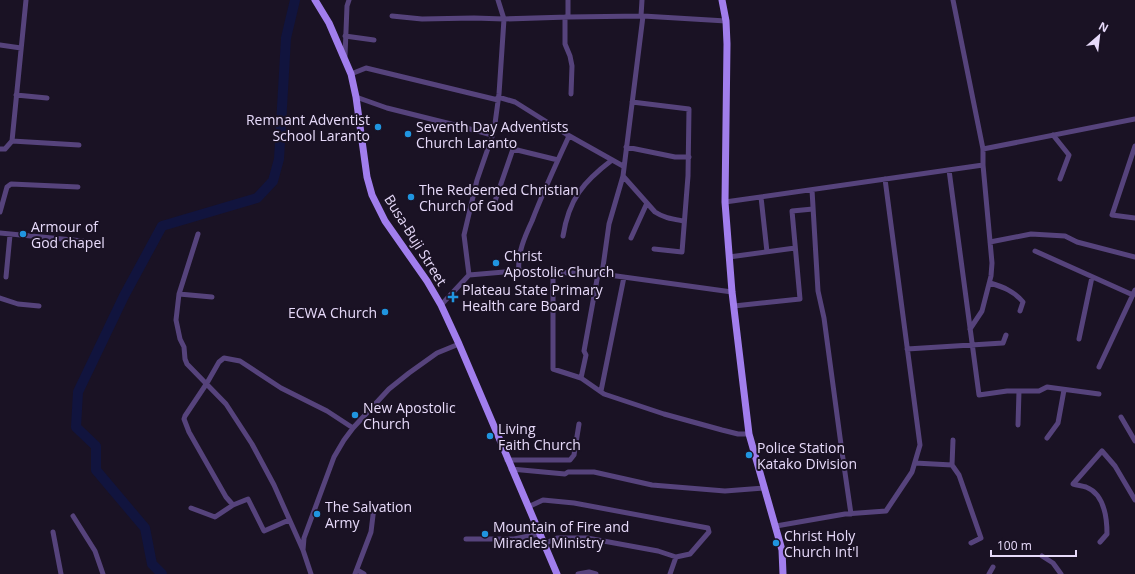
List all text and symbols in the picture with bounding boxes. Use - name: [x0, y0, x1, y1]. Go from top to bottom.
- north arrow: [1079, 16, 1119, 56]
- text: N: [1096, 18, 1111, 35]
- place label: Remnant Adventist School Laranto: [246, 110, 370, 145]
- place label: Seventh Day Adventists Church Laranto: [416, 117, 569, 152]
- marker: Remnant Adventist School Laranto: [373, 122, 383, 132]
- marker: Seventh Day Adventists Church Laranto: [403, 129, 413, 139]
- place label: The Redeemed Christian Church of God: [419, 180, 579, 215]
- street label: Busa-Buji Street: [380, 191, 452, 289]
- marker: The Redeemed Christian Church of God: [406, 192, 416, 202]
- place label: Armour of God chapel: [31, 217, 105, 252]
- marker: Armour of God chapel: [18, 229, 28, 239]
- place label: Christ Apostolic Church: [504, 246, 614, 281]
- marker: Christ Apostolic Church: [491, 258, 501, 268]
- place label: Plateau State Primary Health care Board: [462, 280, 604, 315]
- marker: Plateau State Primary Health care Board: [447, 291, 459, 303]
- place label: ECWA Church: [288, 303, 377, 322]
- marker: ECWA Church: [380, 307, 390, 317]
- place label: New Apostolic Church: [363, 398, 456, 433]
- marker: New Apostolic Church: [350, 410, 360, 420]
- place label: Living Faith Church: [498, 419, 581, 454]
- marker: Living Faith Church: [485, 431, 495, 441]
- place label: Police Station Katako Division: [757, 438, 857, 473]
- marker: Police Station Katako Division: [744, 450, 754, 460]
- place label: The Salvation Army: [325, 497, 412, 532]
- marker: The Salvation Army: [312, 509, 322, 519]
- place label: Mountain of Fire and Miracles Ministry: [493, 517, 629, 552]
- place label: Christ Holy Church Int'l: [784, 526, 859, 561]
- marker: Mountain of Fire and Miracles Ministry: [480, 529, 490, 539]
- scale bar: [991, 532, 1076, 558]
- text: 100 m: [997, 537, 1032, 554]
- marker: Christ Holy Church Int'l: [771, 538, 781, 548]

